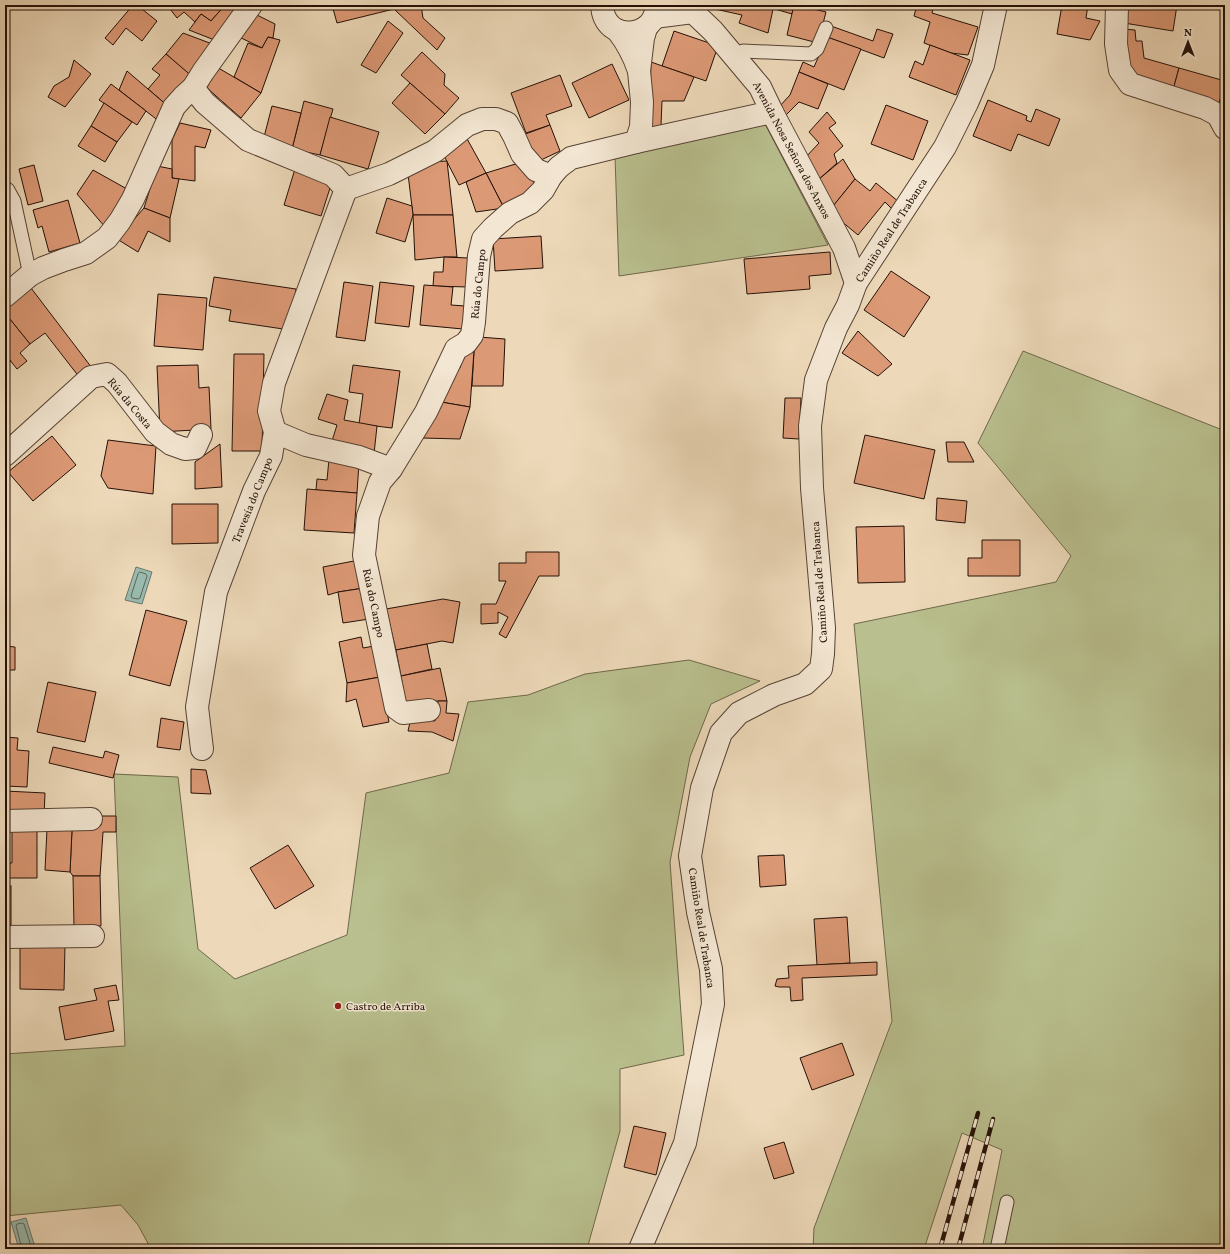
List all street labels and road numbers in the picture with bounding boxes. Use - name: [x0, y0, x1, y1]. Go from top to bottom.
- street label: Avenida Nosa Señora dos Anxos: [748, 79, 833, 222]
- street label: Camiño Real de Trabanca: [853, 175, 932, 286]
- street label: Rúa do Campo: [468, 248, 491, 320]
- street label: Rúa da Costa: [103, 375, 155, 433]
- street label: Travesía do Campo: [229, 455, 277, 546]
- street label: Camiño Real de Trabanca: [809, 520, 832, 643]
- street label: Rúa do Campo: [358, 567, 387, 639]
- street label: Camiño Real de Trabanca: [684, 867, 718, 990]

